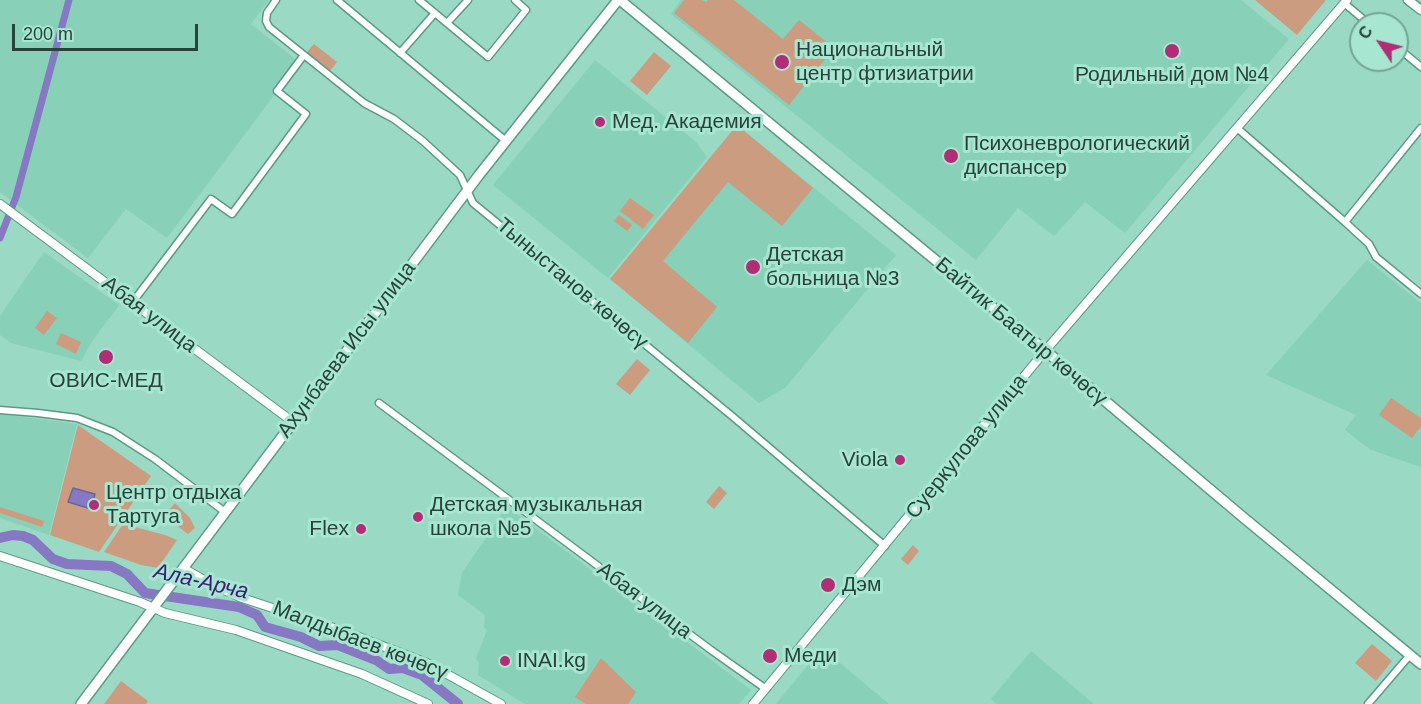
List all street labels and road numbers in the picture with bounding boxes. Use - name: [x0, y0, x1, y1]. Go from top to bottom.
- street label: Тыныстанов көчөсү: [491, 213, 653, 355]
- street label: Байтик Баатыр көчөсү: [930, 253, 1112, 411]
- street label: Ахунбаева Исы улица: [272, 257, 422, 443]
- street label: Абая улица: [97, 271, 201, 359]
- street label: Суеркулова улица: [901, 370, 1033, 524]
- street label: Абая улица: [592, 557, 696, 645]
- street label: Малдыбаев көчөсү: [269, 596, 451, 686]

